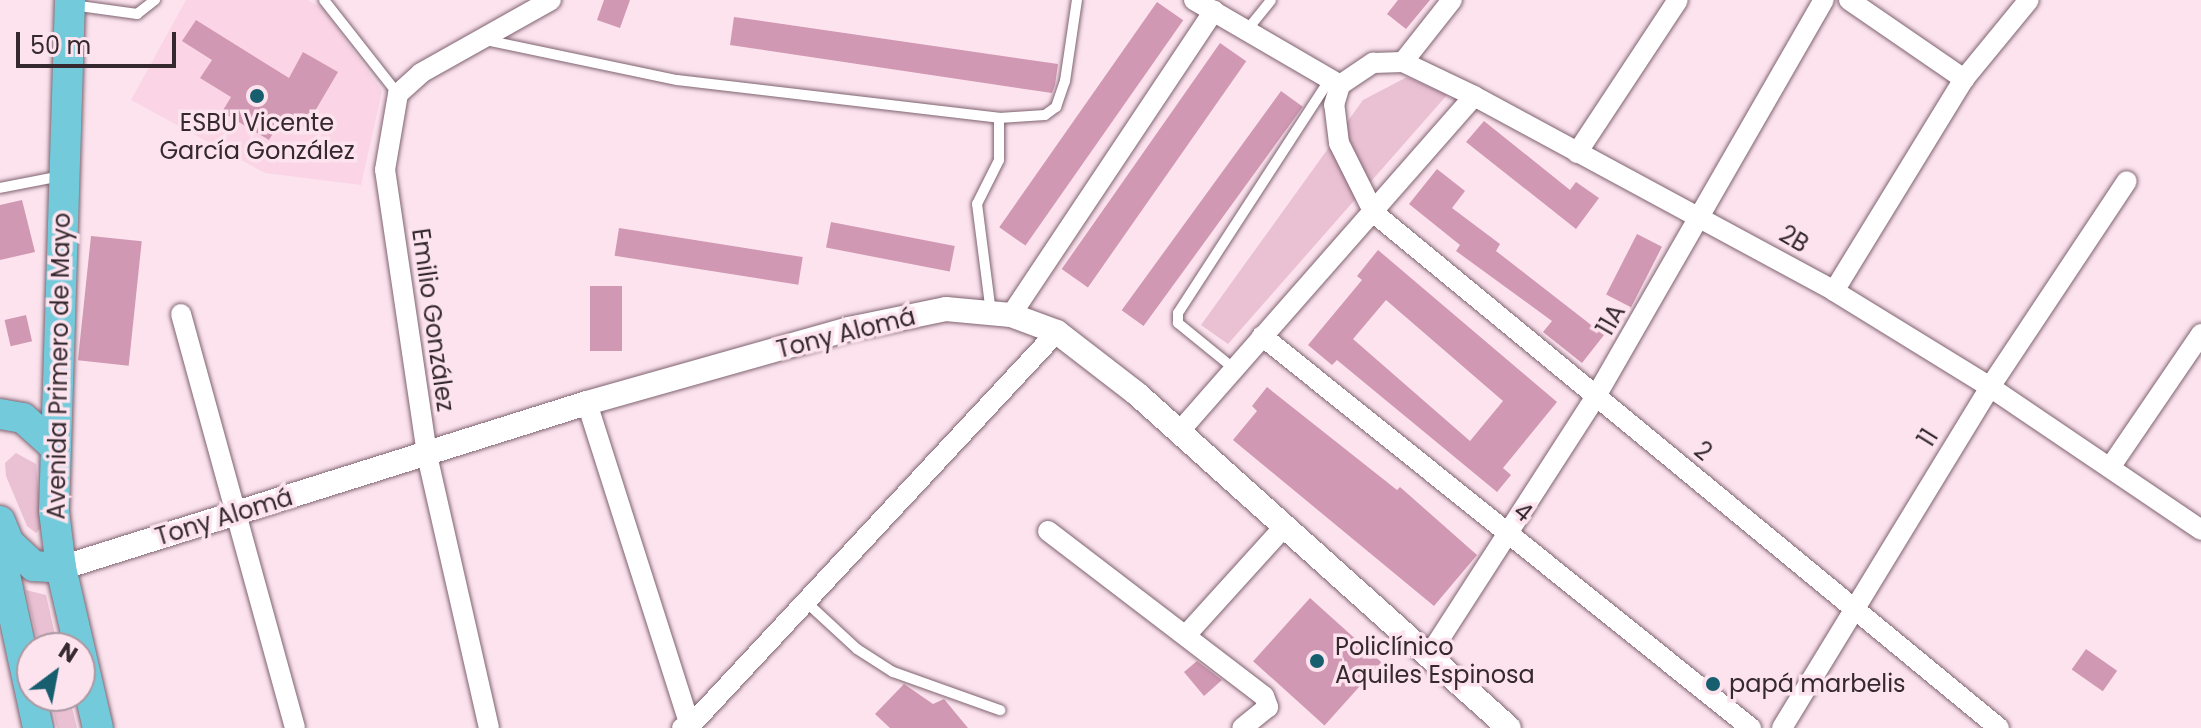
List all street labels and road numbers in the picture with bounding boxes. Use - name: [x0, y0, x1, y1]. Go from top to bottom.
- street label: Avenida Primero de Mayo: [42, 212, 76, 520]
- street label: 2B: [1774, 219, 1814, 259]
- street label: Emilio González: [406, 227, 460, 413]
- street label: 11A: [1591, 299, 1631, 341]
- street label: Tony Alomá: [774, 302, 918, 364]
- street label: 11: [1912, 424, 1944, 452]
- street label: 2: [1689, 435, 1717, 467]
- street label: Tony Alomá: [152, 482, 296, 552]
- street label: 4: [1508, 496, 1538, 528]

